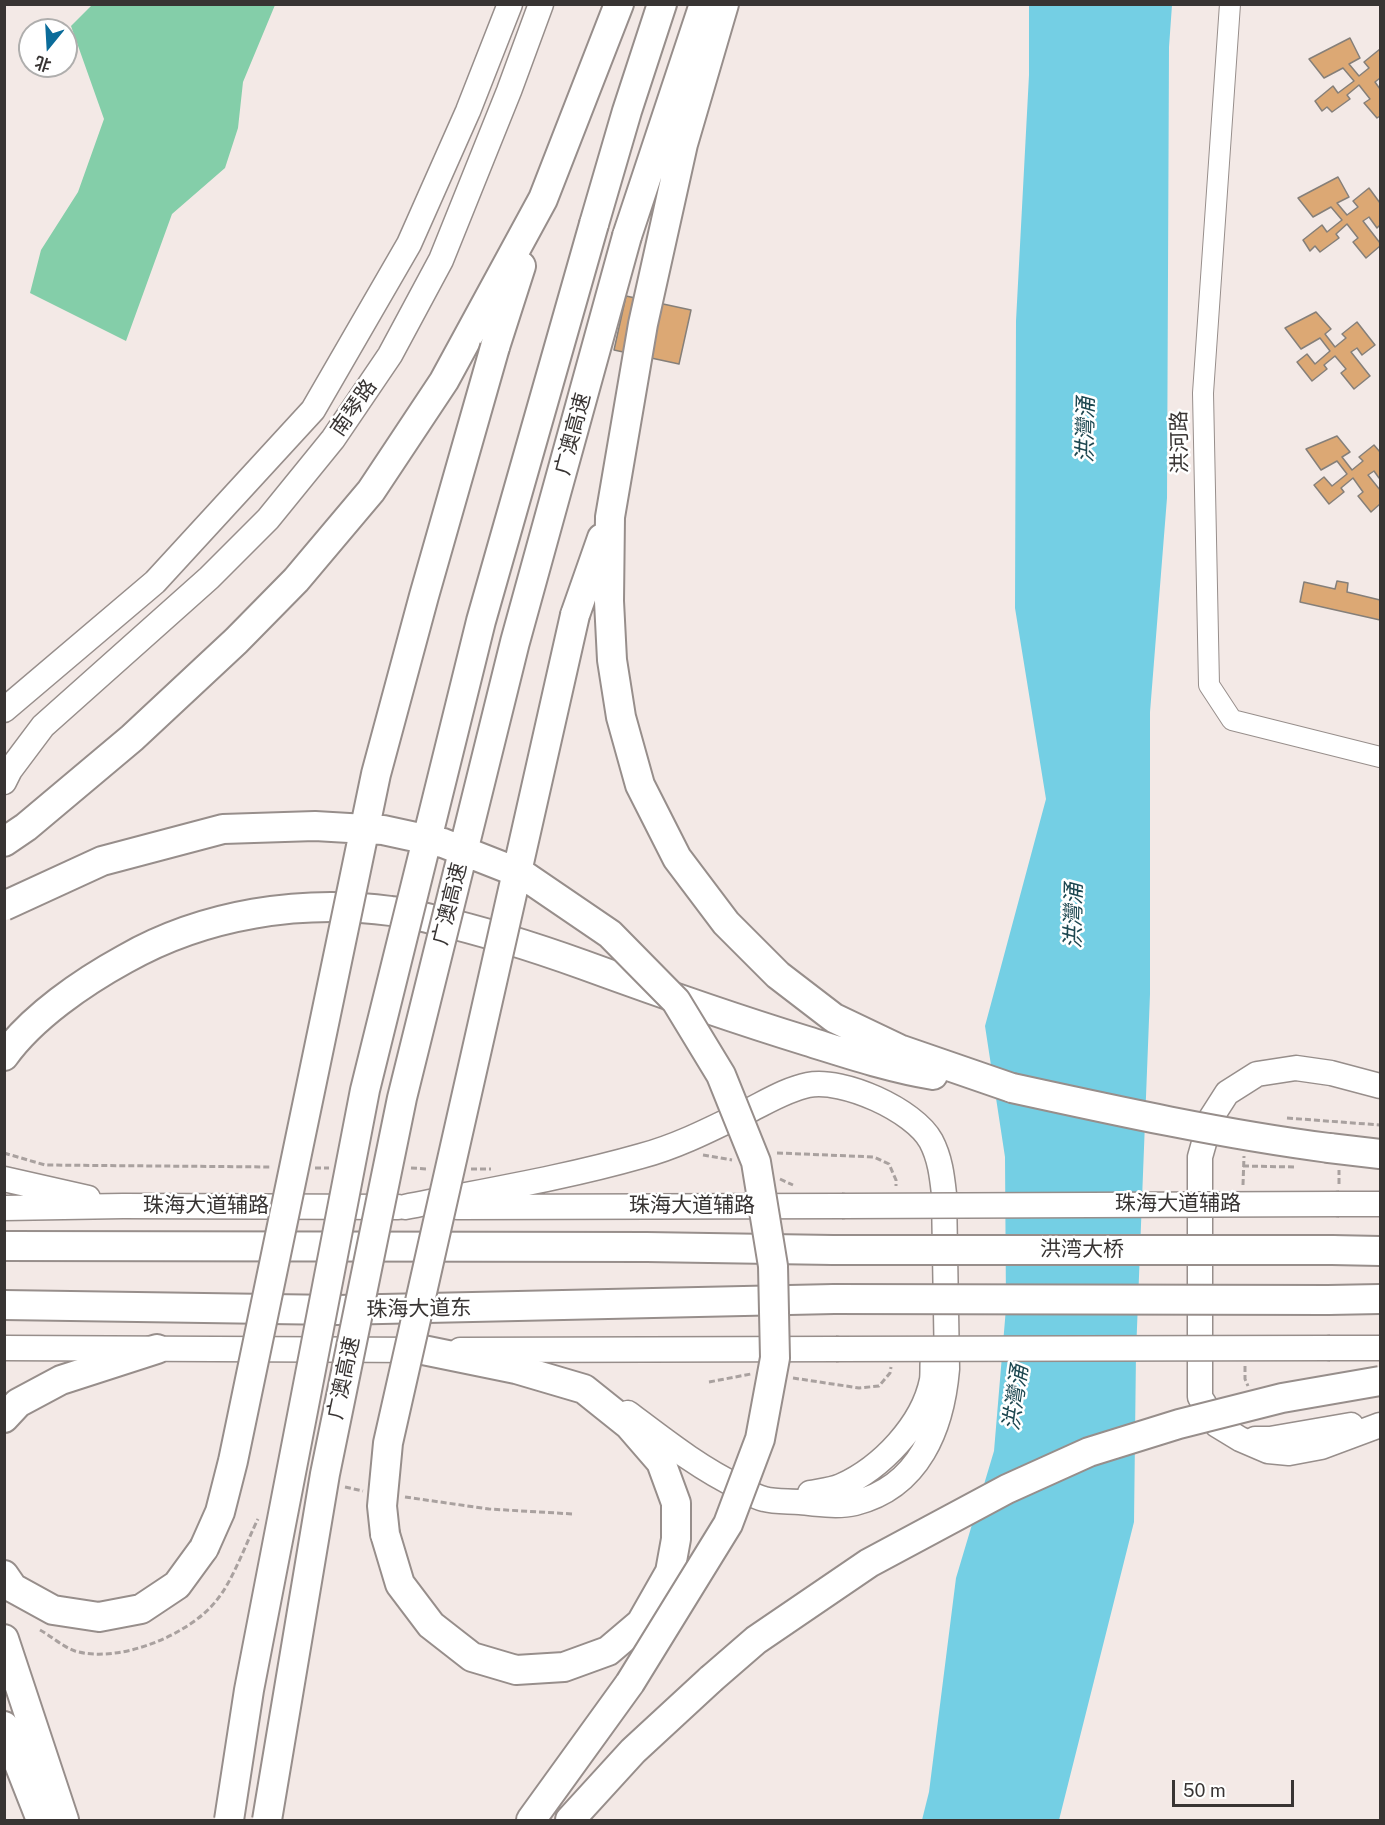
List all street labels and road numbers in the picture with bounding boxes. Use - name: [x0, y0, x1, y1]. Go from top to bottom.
- street label: 南琴路: [326, 375, 382, 441]
- street label: 广澳高速: [550, 390, 596, 478]
- street label: 洪河路: [1167, 410, 1193, 474]
- street label: 广澳高速: [428, 860, 472, 948]
- street label: 珠海大道辅路: [1115, 1191, 1241, 1217]
- street label: 珠海大道辅路: [143, 1193, 269, 1219]
- street label: 珠海大道辅路: [629, 1193, 755, 1219]
- street label: 洪湾大桥: [1040, 1237, 1124, 1263]
- street label: 珠海大道东: [366, 1295, 472, 1323]
- street label: 广澳高速: [323, 1334, 365, 1422]

